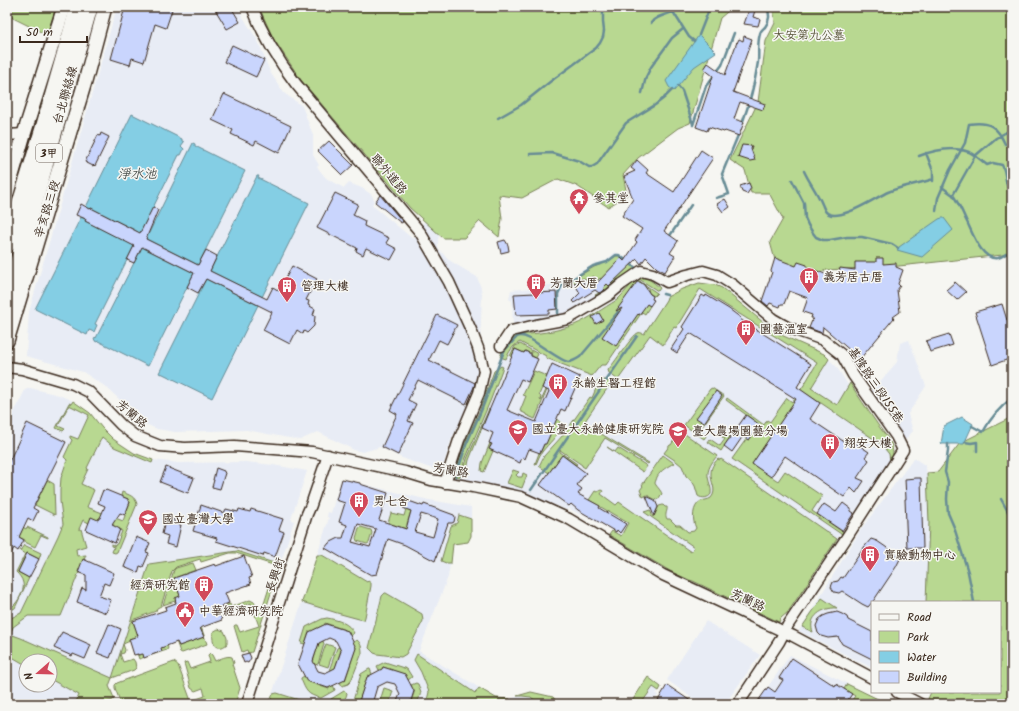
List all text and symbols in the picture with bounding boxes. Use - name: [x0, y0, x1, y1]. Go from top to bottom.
- scale bar: [20, 18, 87, 44]
- text: 50 m: [26, 23, 53, 42]
- park label: 大安第九公墓: [773, 26, 845, 45]
- street label: 台北聯絡線: [48, 64, 83, 127]
- road number: 3甲: [36, 144, 62, 162]
- street label: 聯外道路: [366, 150, 411, 199]
- water label: 淨水池: [117, 164, 157, 185]
- street label: 辛亥路三段: [30, 178, 65, 241]
- temple icon: 參其堂: [568, 187, 590, 215]
- place label: 參其堂: [593, 189, 629, 208]
- building icon: 義芳居古厝: [798, 266, 820, 294]
- place label: 義芳居古厝: [823, 268, 883, 287]
- building icon: 芳蘭大厝: [525, 272, 547, 300]
- place label: 芳蘭大厝: [550, 274, 598, 293]
- building icon: 管理大樓: [276, 275, 298, 303]
- place label: 管理大樓: [301, 277, 349, 296]
- building icon: 園藝溫室: [735, 318, 757, 346]
- place label: 園藝溫室: [760, 320, 808, 339]
- street label: 基隆路三段155巷: [843, 343, 908, 427]
- building icon: 永齡生醫工程館: [547, 372, 569, 400]
- place label: 永齡生醫工程館: [572, 374, 656, 393]
- street label: 芳蘭路: [112, 396, 152, 433]
- school or university icon: 國立臺大永齡健康研究院: [507, 418, 529, 446]
- place label: 國立臺大永齡健康研究院: [532, 420, 664, 439]
- school or university icon: 臺大農場園藝分場: [667, 420, 689, 448]
- place label: 臺大農場園藝分場: [692, 422, 788, 441]
- building icon: 翔安大樓: [819, 432, 841, 460]
- place label: 翔安大樓: [844, 434, 892, 453]
- street label: 芳蘭路: [432, 458, 470, 483]
- building icon: 男七舍: [348, 490, 370, 518]
- place label: 男七舍: [373, 492, 409, 511]
- school or university icon: 國立臺灣大學: [137, 508, 159, 536]
- place label: 國立臺灣大學: [162, 510, 234, 529]
- building icon: 實驗動物中心: [859, 544, 881, 572]
- place label: 實驗動物中心: [884, 546, 956, 565]
- street label: 長興街: [261, 555, 290, 595]
- building icon: 經濟研究館: [193, 574, 215, 602]
- place label: 經濟研究館: [130, 576, 190, 595]
- street label: 芳蘭路: [727, 584, 768, 617]
- public building icon: 中華經濟研究院: [174, 600, 196, 628]
- legend: [871, 601, 1001, 693]
- place label: 中華經濟研究院: [199, 602, 283, 621]
- text: Road: [907, 608, 932, 627]
- text: Park: [907, 628, 929, 647]
- text: Water: [907, 648, 937, 667]
- north arrow: [18, 653, 58, 693]
- text: Building: [907, 668, 947, 687]
- text: N: [20, 670, 39, 682]

